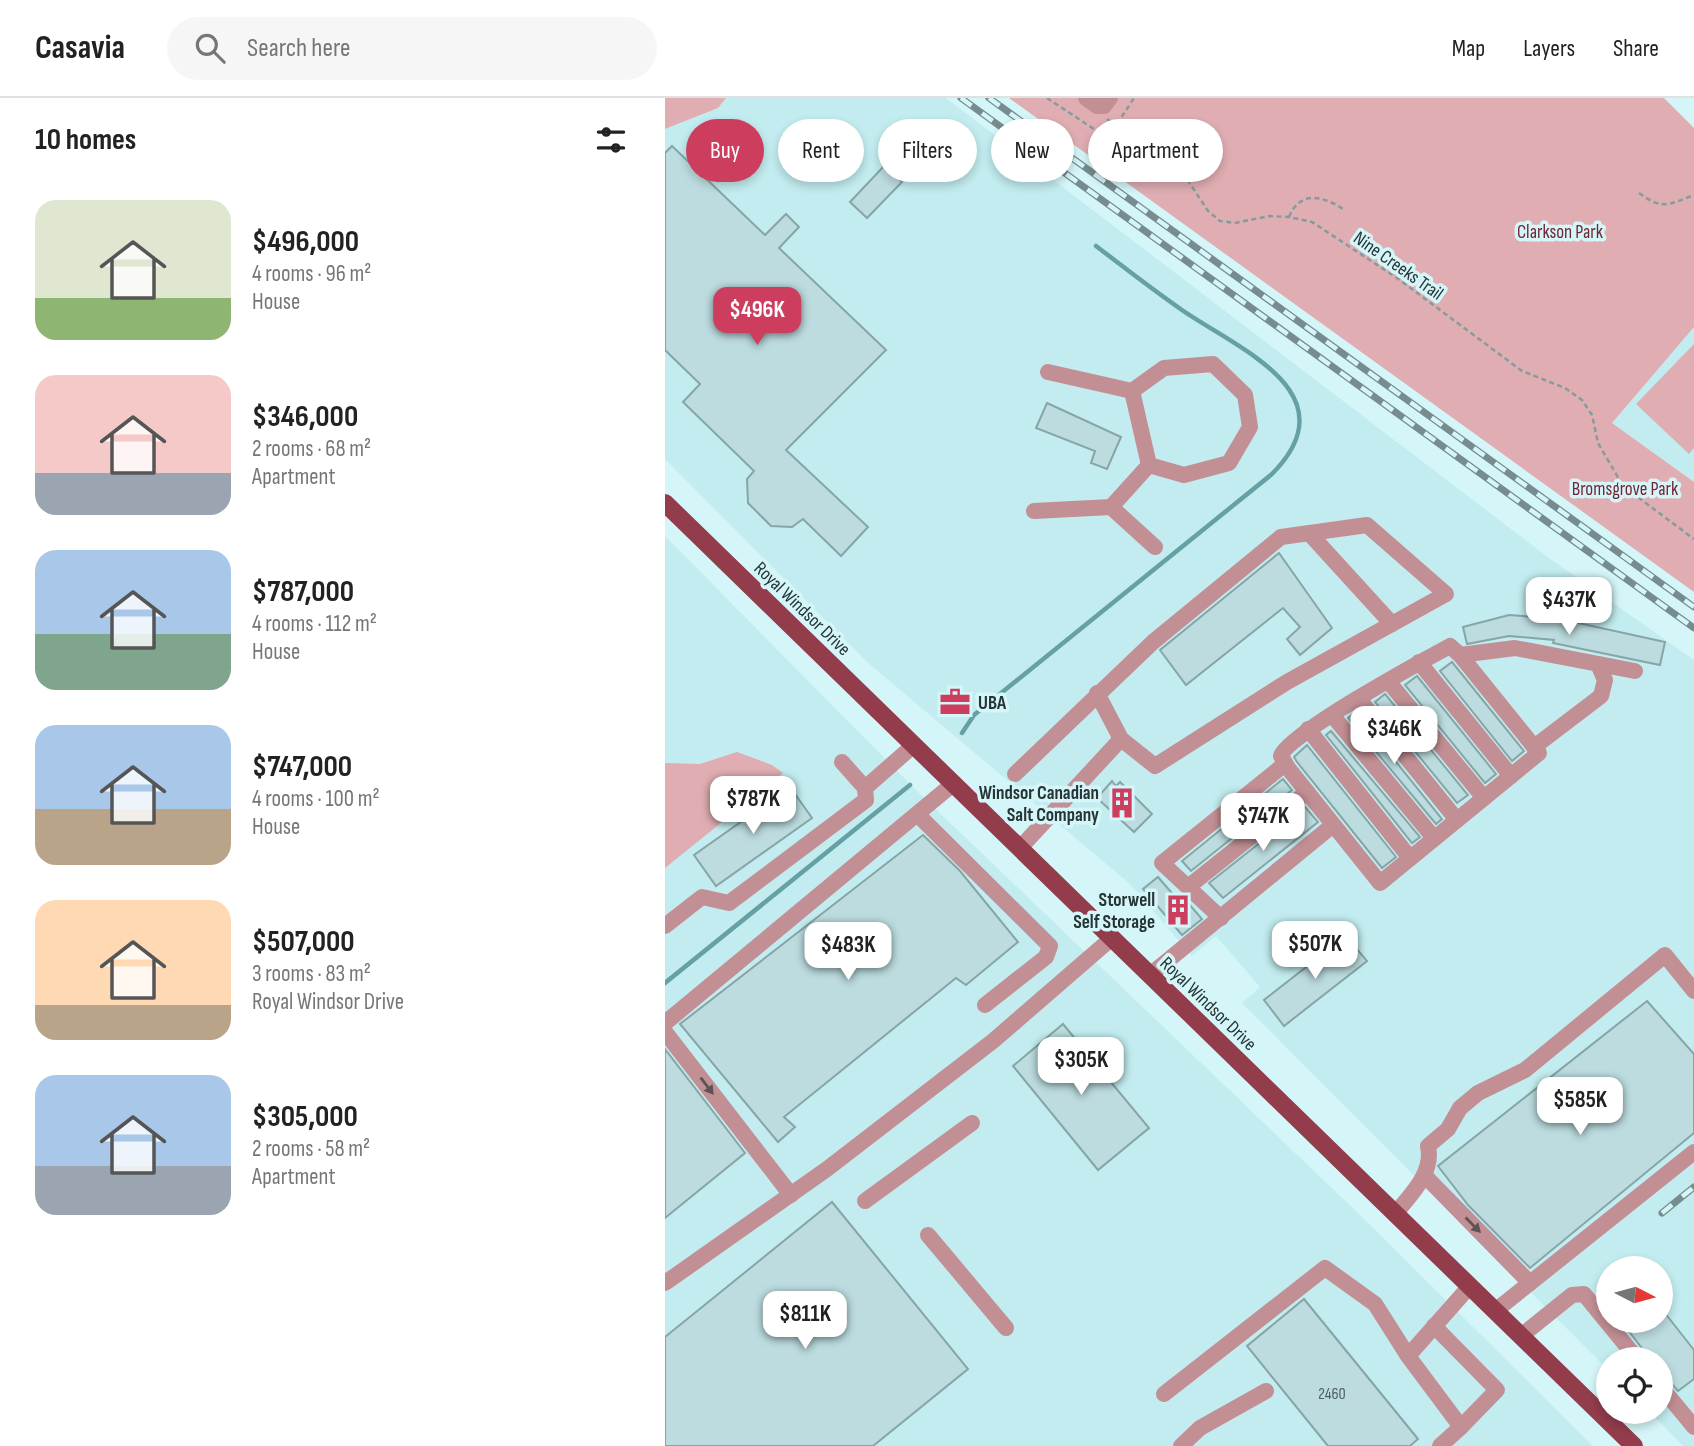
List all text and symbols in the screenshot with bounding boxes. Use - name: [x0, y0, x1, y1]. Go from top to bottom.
- search box: [167, 17, 657, 80]
- text: Casavia: [35, 28, 125, 68]
- icon: search: [191, 29, 229, 67]
- text: Search here: [247, 33, 350, 64]
- text: Map: [1452, 34, 1485, 63]
- text: Layers: [1523, 34, 1575, 63]
- text: Share: [1613, 34, 1659, 63]
- chip: Buy: [686, 119, 764, 182]
- chip: Rent: [778, 119, 864, 182]
- chip: Filters: [878, 119, 977, 182]
- chip: New: [991, 119, 1074, 182]
- chip: Apartment: [1088, 119, 1223, 182]
- icon: filters: [592, 121, 630, 159]
- text: 10 homes: [35, 122, 136, 158]
- park label: Clarkson Park: [1517, 221, 1604, 244]
- text: $496,000: [252, 224, 359, 260]
- street label: Nine Creeks Trail: [1349, 227, 1447, 306]
- icon: home: [91, 228, 175, 312]
- text: 4 rooms · 96 m²: [252, 260, 371, 288]
- text: House: [252, 288, 300, 316]
- pin: $496K: [708, 288, 806, 347]
- text: $496K: [729, 296, 785, 324]
- text: $346,000: [252, 399, 358, 435]
- icon: home: [91, 403, 175, 487]
- text: 2 rooms · 68 m²: [252, 435, 371, 463]
- text: Apartment: [252, 463, 336, 491]
- park label: Bromsgrove Park: [1572, 478, 1679, 501]
- street label: Royal Windsor Drive: [749, 557, 855, 661]
- text: $787,000: [252, 574, 354, 610]
- icon: home: [91, 578, 175, 662]
- pin: $437K: [1520, 578, 1618, 637]
- text: $437K: [1542, 586, 1596, 614]
- text: 4 rooms · 112 m²: [252, 610, 377, 638]
- text: House: [252, 638, 300, 666]
- office icon: UBA: [938, 685, 972, 719]
- place label: UBA: [978, 692, 1007, 715]
- pin: $346K: [1345, 706, 1443, 766]
- text: $346K: [1367, 715, 1421, 743]
- text: $747,000: [252, 749, 352, 785]
- icon: home: [91, 753, 175, 837]
- pin: $787K: [704, 776, 802, 836]
- place label: Windsor Canadian Salt Company: [979, 782, 1099, 827]
- text: 4 rooms · 100 m²: [252, 785, 380, 813]
- text: $787K: [726, 785, 780, 813]
- building icon: Windsor Canadian Salt Company: [1105, 786, 1139, 820]
- pin: $747K: [1214, 794, 1312, 853]
- text: $747K: [1237, 802, 1289, 830]
- text: House: [252, 813, 300, 841]
- place label: Storwell Self Storage: [1073, 889, 1155, 934]
- building icon: Storwell Self Storage: [1161, 893, 1195, 927]
- pin: $483K: [799, 922, 897, 982]
- pin: $507K: [1266, 922, 1364, 981]
- text: $507,000: [252, 924, 355, 960]
- icon: home: [91, 928, 175, 1012]
- text: $507K: [1288, 930, 1342, 958]
- text: $483K: [820, 931, 876, 959]
- street label: Royal Windsor Drive: [1155, 952, 1261, 1056]
- text: 3 rooms · 83 m²: [252, 960, 371, 988]
- text: Royal Windsor Drive: [252, 988, 404, 1016]
- pin: $305K: [1032, 1038, 1130, 1097]
- text: $305K: [1054, 1046, 1108, 1074]
- one-way arrow: [699, 1077, 713, 1095]
- pin: $585K: [1531, 1077, 1629, 1137]
- text: $585K: [1553, 1086, 1607, 1114]
- text: $305,000: [252, 1099, 358, 1135]
- icon: home: [91, 1103, 175, 1187]
- text: 2 rooms · 58 m²: [252, 1135, 370, 1163]
- text: Apartment: [252, 1163, 336, 1191]
- one-way arrow: [1464, 1216, 1480, 1233]
- north arrow: [1596, 1256, 1673, 1334]
- map controls: [1596, 1256, 1673, 1424]
- pin: $811K: [756, 1292, 854, 1351]
- text: $811K: [779, 1300, 831, 1328]
- button: locate: [1596, 1347, 1673, 1424]
- house number: 2460: [1318, 1385, 1346, 1404]

